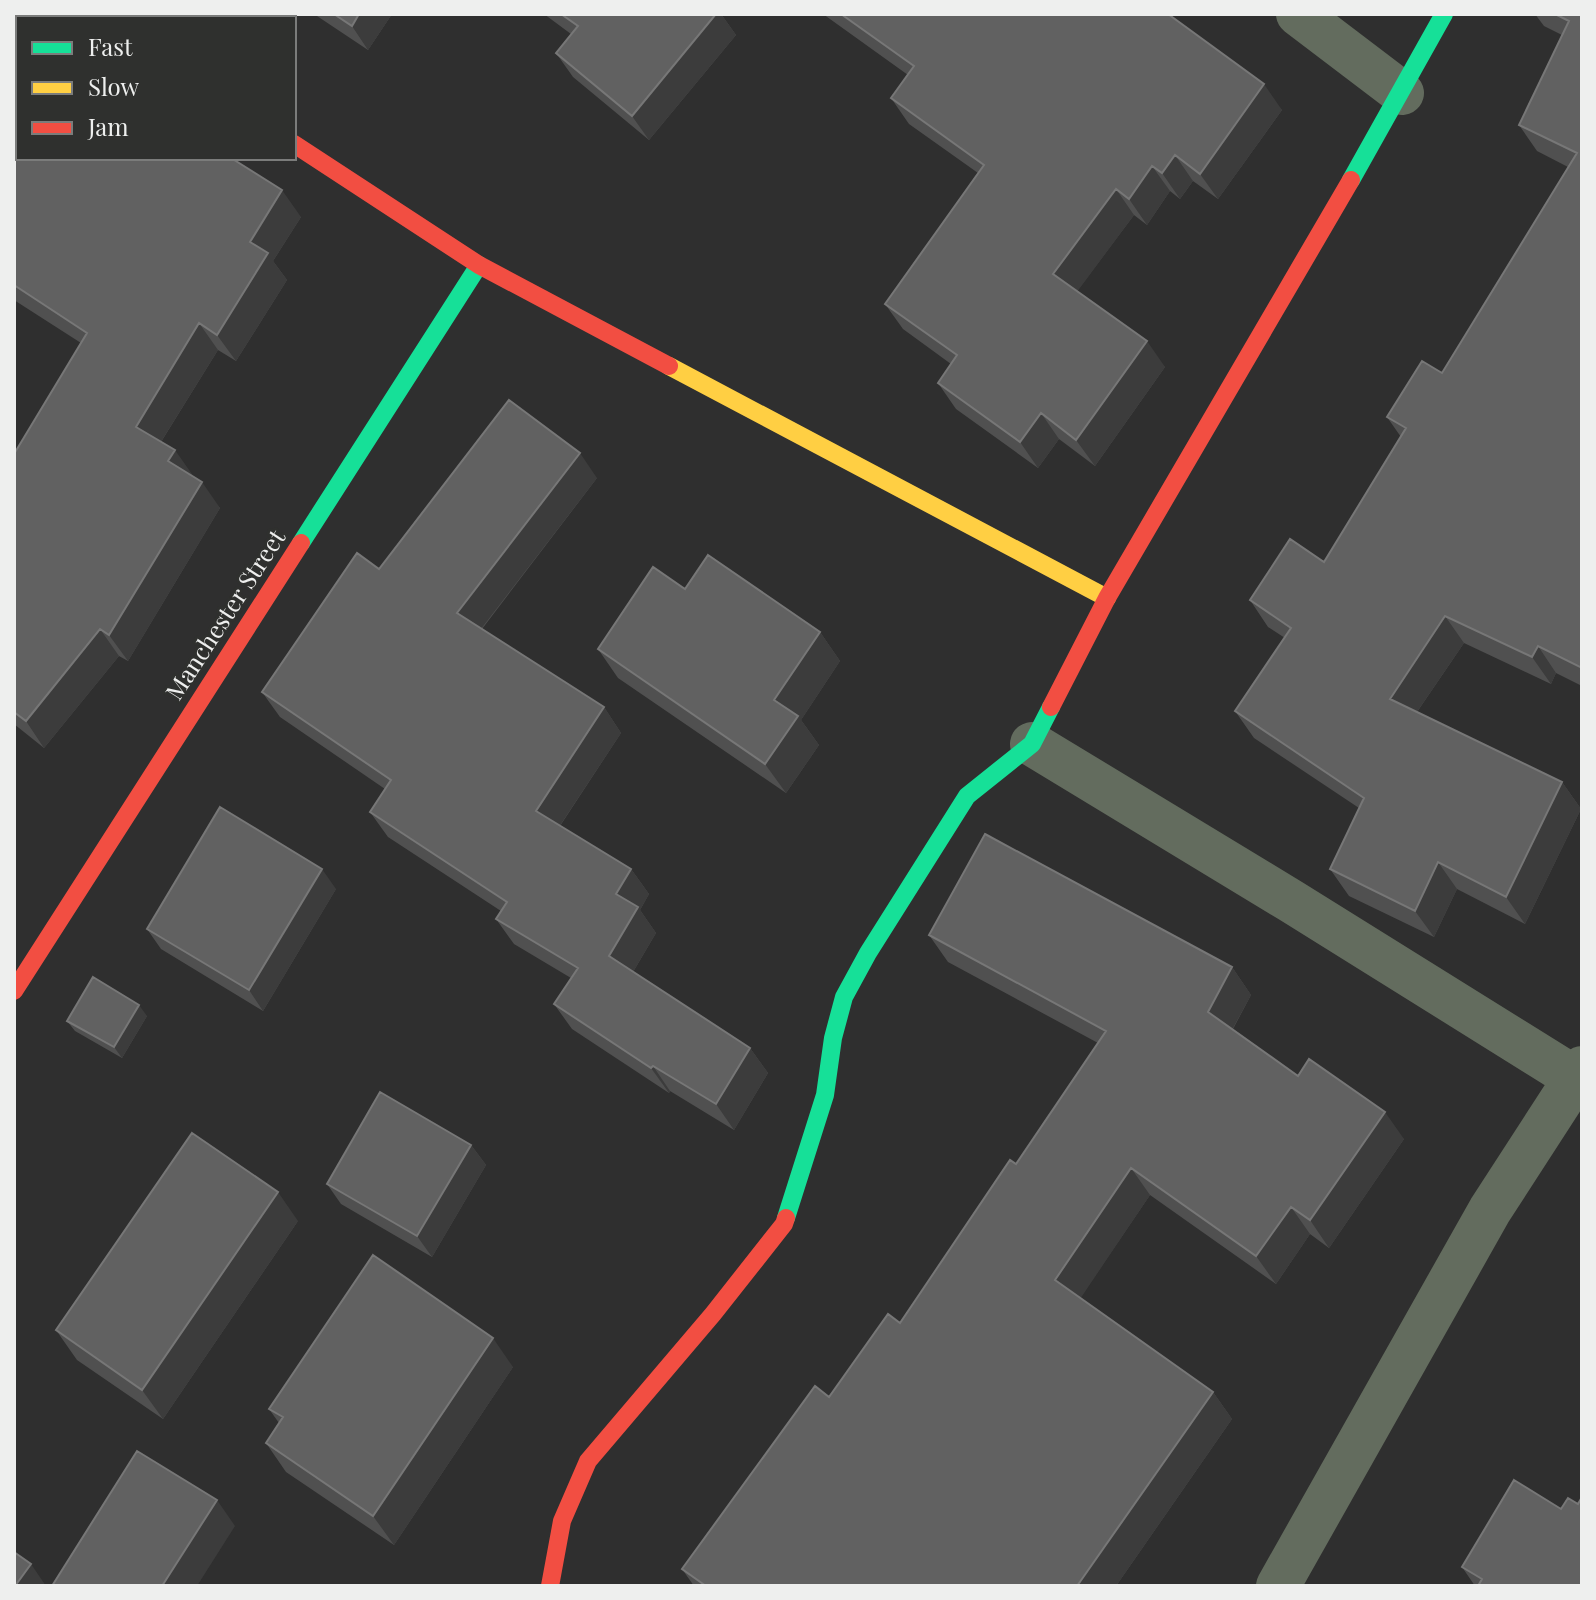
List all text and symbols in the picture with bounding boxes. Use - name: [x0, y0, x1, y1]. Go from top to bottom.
- legend: [16, 16, 296, 160]
- text: Fast: [88, 30, 133, 62]
- text: Slow: [88, 70, 140, 102]
- text: Jam: [87, 110, 129, 142]
- street label: Manchester Street: [157, 522, 292, 705]

